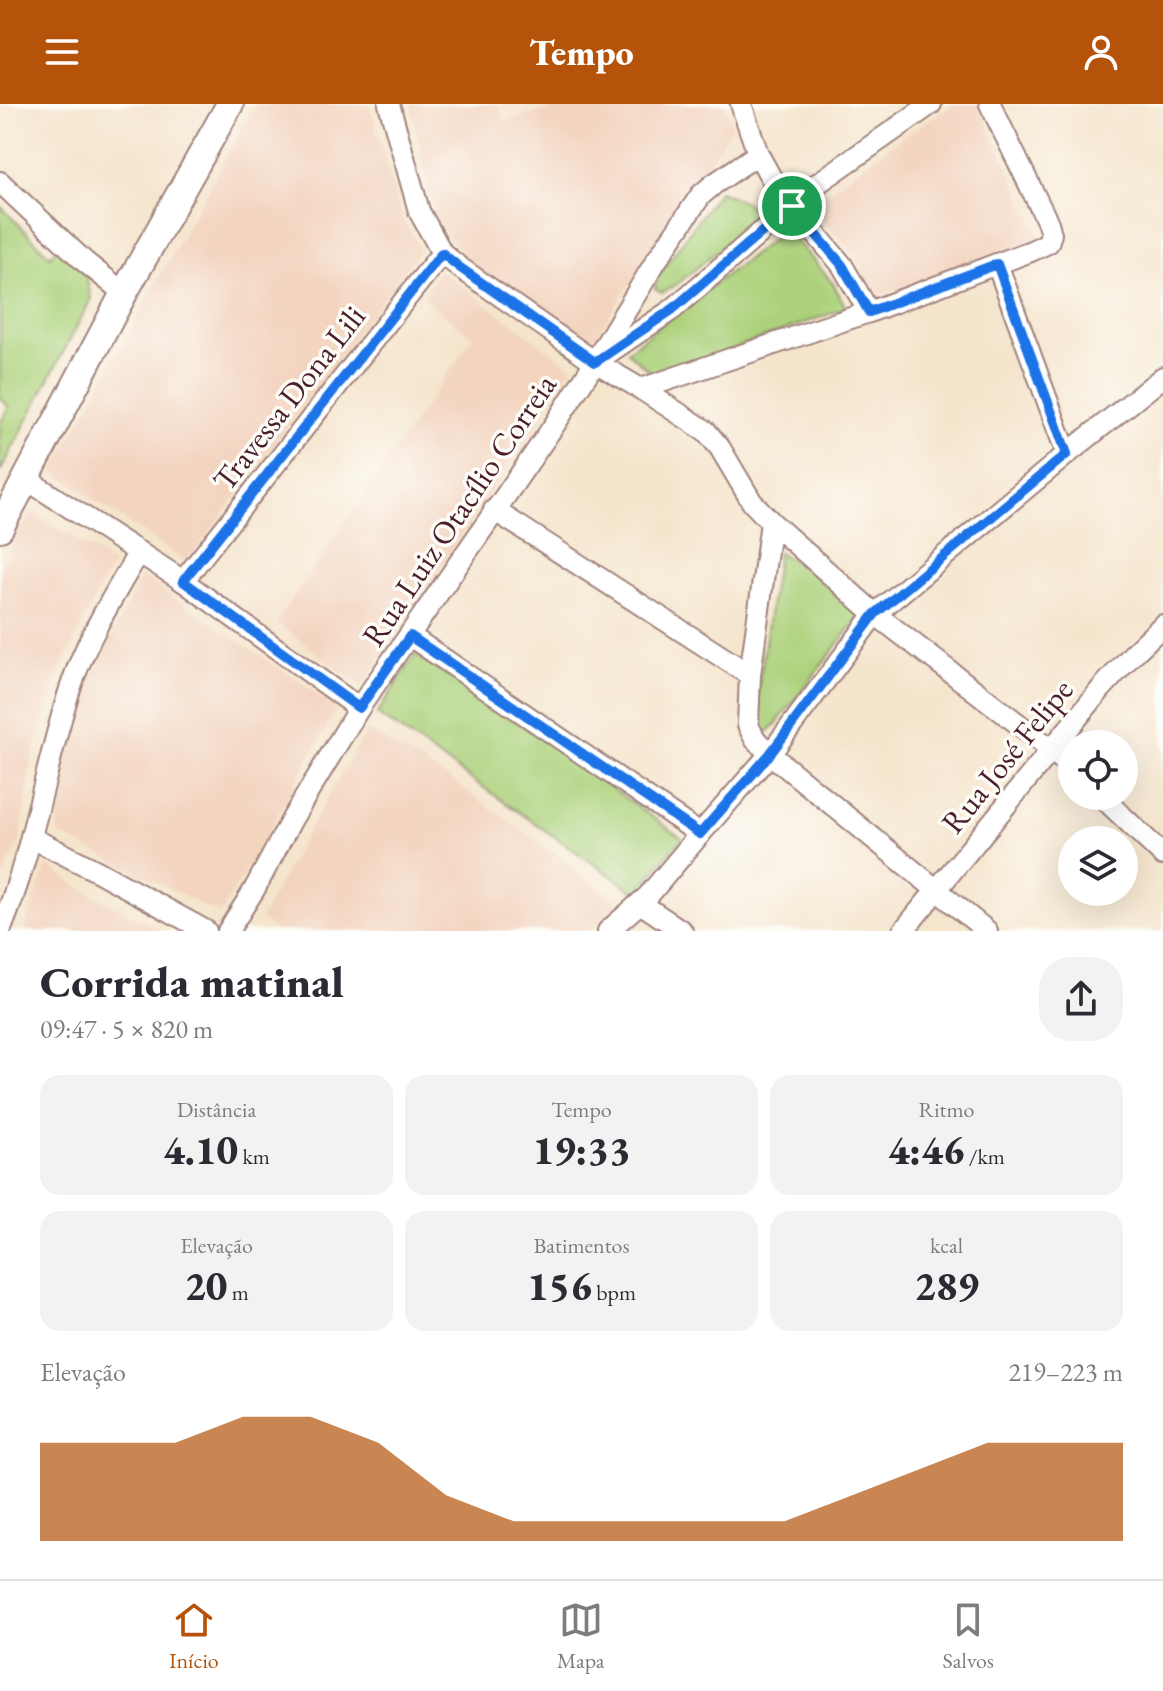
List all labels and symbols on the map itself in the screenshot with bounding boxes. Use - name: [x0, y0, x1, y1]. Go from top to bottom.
- pin: [758, 172, 826, 240]
- street label: Travessa Dona Lili: [203, 296, 375, 499]
- street label: Rua Luiz Otacílio Correia: [352, 366, 566, 654]
- street label: Rua José Felipe: [932, 670, 1082, 842]

